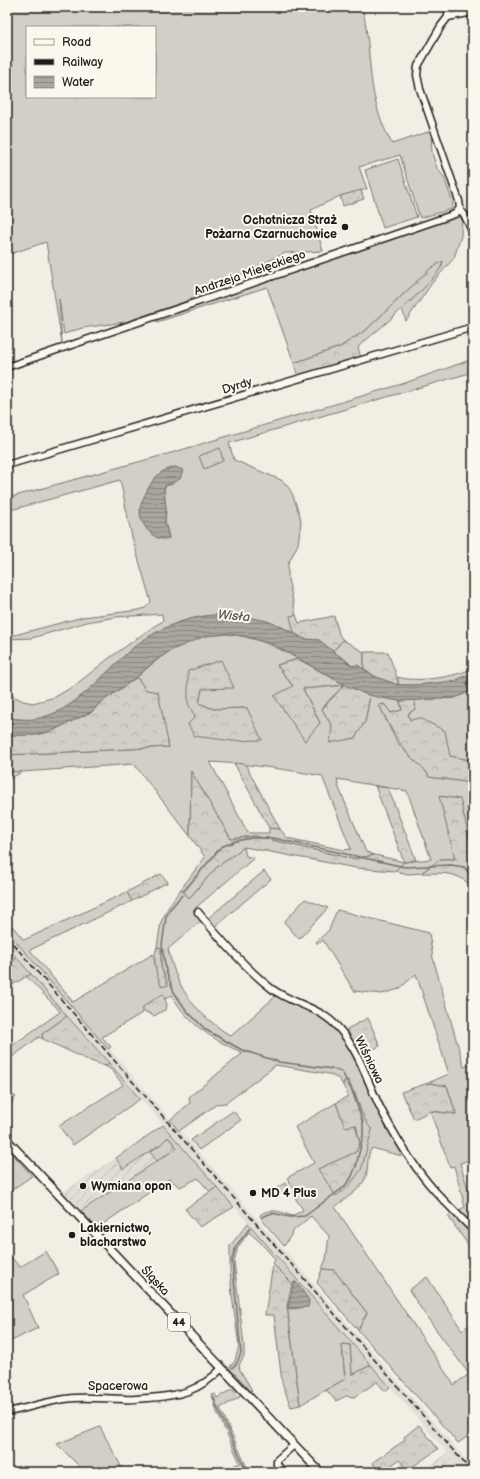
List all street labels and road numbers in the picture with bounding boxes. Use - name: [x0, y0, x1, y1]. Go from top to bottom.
- street label: Andrzeja Mielęckiego: [192, 247, 308, 299]
- street label: Dyrdy: [220, 374, 254, 398]
- street label: Wiśniowa: [351, 1034, 387, 1086]
- street label: Śląska: [138, 1262, 174, 1299]
- road number: 44: [168, 1313, 190, 1331]
- street label: Spacerowa: [88, 1379, 148, 1394]

